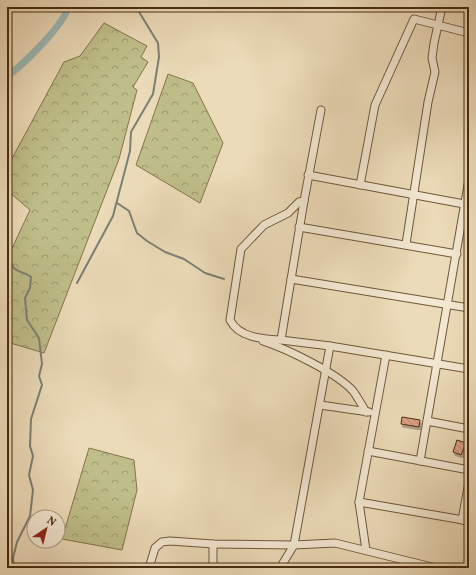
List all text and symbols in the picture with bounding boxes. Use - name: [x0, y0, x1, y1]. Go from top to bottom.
- north arrow: [26, 509, 66, 549]
- text: N: [43, 514, 58, 530]

